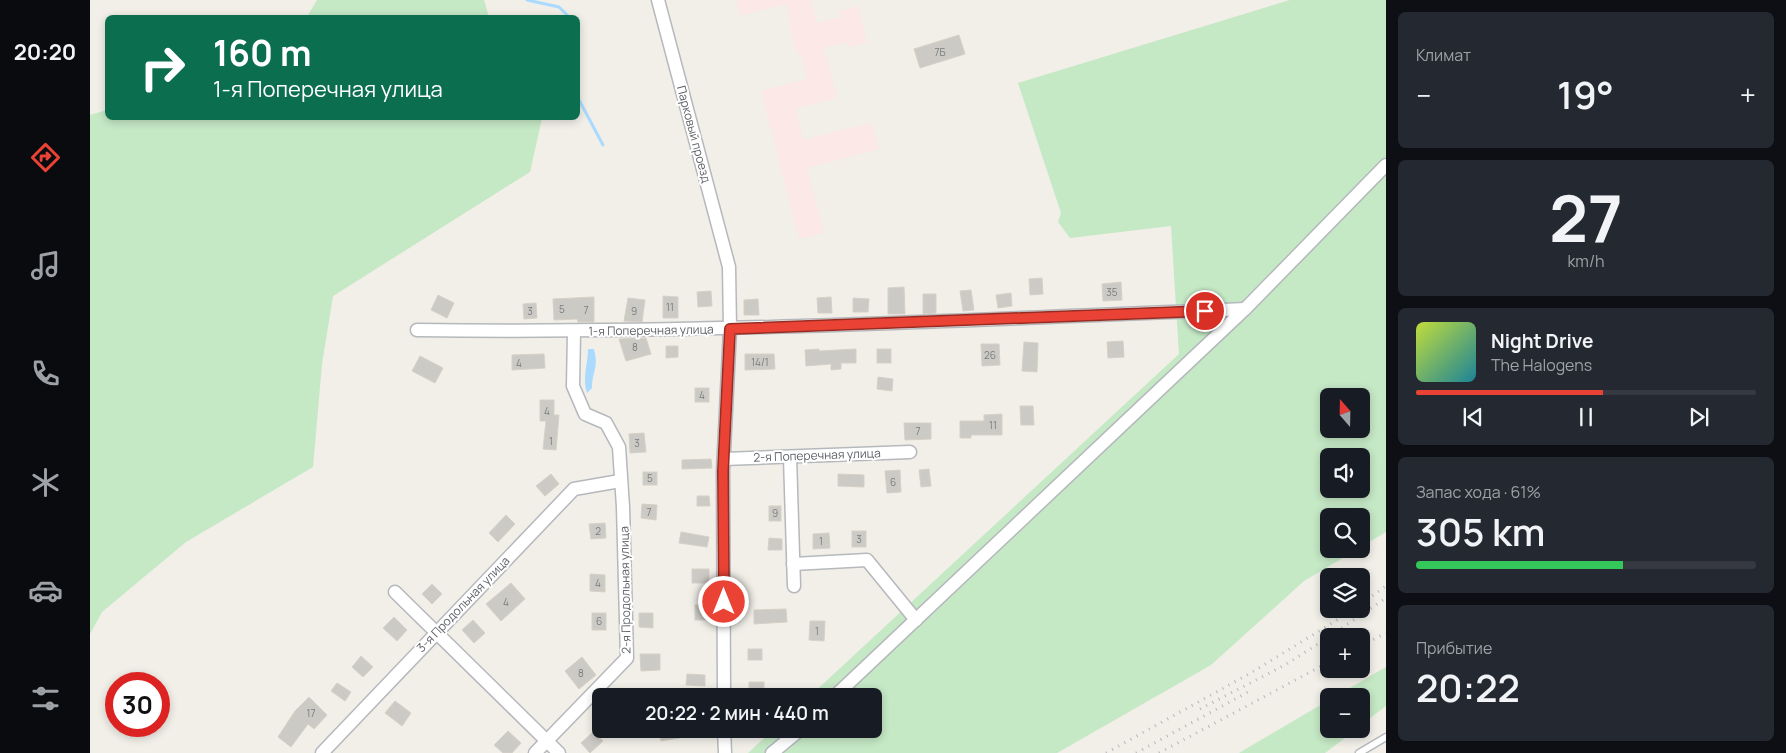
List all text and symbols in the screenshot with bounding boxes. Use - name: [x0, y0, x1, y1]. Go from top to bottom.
- text: 160 m: [213, 29, 312, 77]
- icon: right: [130, 35, 195, 100]
- text: 20:20: [14, 37, 76, 67]
- text: Климат: [1416, 44, 1471, 66]
- house number: 7Б: [934, 45, 946, 59]
- text: 19°: [1557, 68, 1614, 120]
- text: 1-я Поперечная улица: [213, 74, 443, 104]
- text: −: [1416, 76, 1431, 114]
- text: +: [1740, 76, 1756, 114]
- street label: Парковый проезд: [673, 84, 715, 184]
- icon: directions: [28, 140, 63, 175]
- text: 27: [1549, 173, 1623, 262]
- icon: music: [28, 248, 63, 283]
- text: km/h: [1567, 250, 1605, 272]
- house number: 35: [1106, 285, 1118, 299]
- pin: [1184, 290, 1226, 332]
- icon: arrive: [1191, 297, 1219, 325]
- house number: 11: [666, 300, 674, 314]
- house number: 5: [559, 302, 565, 316]
- house number: 7: [583, 303, 589, 317]
- house number: 3: [527, 304, 533, 318]
- house number: 9: [631, 304, 637, 318]
- street label: 1-я Поперечная улица: [588, 320, 714, 340]
- text: Night Drive: [1491, 328, 1593, 354]
- house number: 8: [632, 340, 638, 354]
- house number: 26: [984, 348, 996, 362]
- text: The Halogens: [1491, 354, 1592, 376]
- house number: 14/1: [751, 355, 769, 369]
- icon: phone: [28, 356, 63, 391]
- house number: 4: [516, 356, 522, 370]
- house number: 4: [699, 388, 705, 402]
- north arrow: [1320, 388, 1370, 438]
- map controls: [1320, 388, 1370, 738]
- icon: previous: [1459, 403, 1487, 431]
- icon: pause: [1572, 403, 1600, 431]
- icon: next: [1685, 403, 1713, 431]
- house number: 4: [544, 404, 550, 418]
- house number: 11: [989, 418, 997, 432]
- house number: 7: [915, 424, 921, 438]
- house number: 1: [549, 434, 553, 448]
- house number: 3: [634, 436, 640, 450]
- street label: 2-я Поперечная улица: [753, 444, 881, 466]
- button: sound: [1320, 448, 1370, 498]
- icon: climate: [28, 465, 63, 500]
- house number: 5: [647, 471, 653, 485]
- house number: 6: [890, 475, 896, 489]
- text: Запас хода · 61%: [1416, 481, 1541, 503]
- house number: 7: [646, 505, 652, 519]
- text: 305 km: [1416, 505, 1545, 557]
- house number: 9: [772, 506, 778, 520]
- button: search: [1320, 508, 1370, 558]
- house number: 2: [595, 524, 601, 538]
- street label: 2-я Продольная улица: [615, 526, 635, 654]
- house number: 3: [856, 532, 862, 546]
- house number: 1: [819, 534, 823, 548]
- street label: 3-я Продольная улица: [413, 552, 513, 656]
- button: layers: [1320, 568, 1370, 618]
- icon: car: [28, 573, 63, 608]
- position arrow: [697, 575, 749, 627]
- house number: 4: [595, 576, 601, 590]
- house number: 4: [503, 595, 509, 609]
- house number: 6: [596, 614, 602, 628]
- house number: 1: [815, 624, 819, 638]
- button: +: [1320, 628, 1370, 678]
- text: Прибытие: [1416, 637, 1492, 659]
- text: 20:22: [1416, 661, 1520, 713]
- house number: 8: [578, 666, 584, 680]
- speed limit sign: 30: [105, 672, 170, 737]
- icon: filters: [28, 681, 63, 716]
- button: −: [1320, 688, 1370, 738]
- text: 20:22 · 2 мин · 440 m: [645, 700, 829, 726]
- house number: 17: [307, 706, 315, 720]

